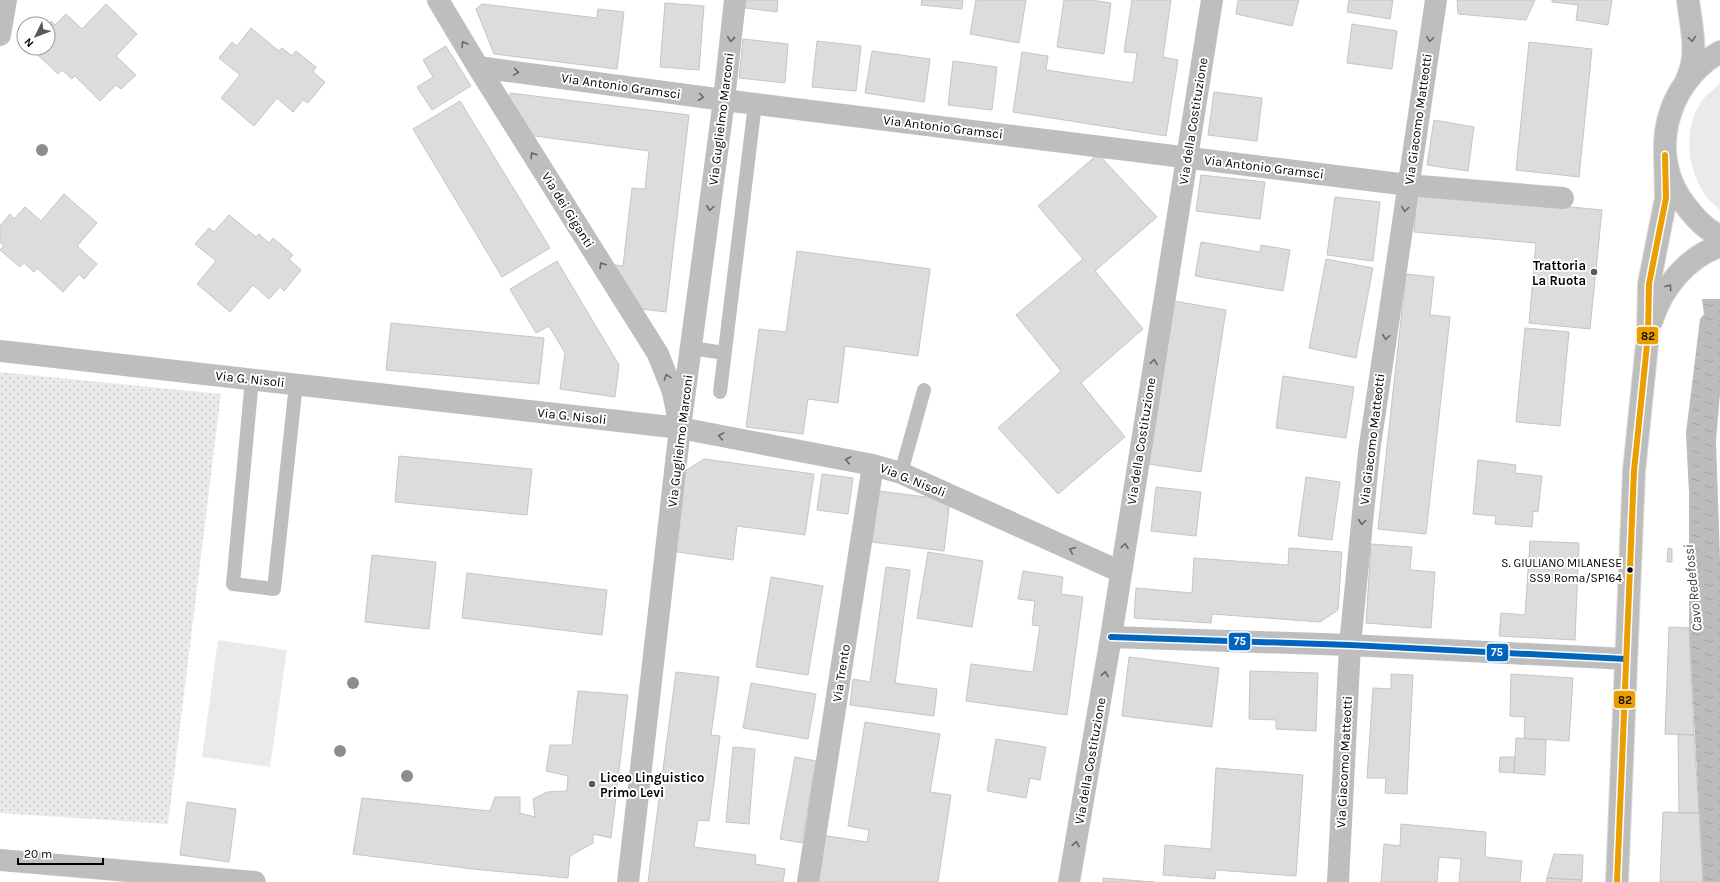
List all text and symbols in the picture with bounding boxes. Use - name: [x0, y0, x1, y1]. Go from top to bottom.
- north arrow: [16, 16, 56, 56]
- text: N: [22, 35, 36, 50]
- one-way arrow: [1426, 35, 1435, 42]
- one-way arrow: [726, 36, 735, 42]
- one-way arrow: [1687, 36, 1696, 42]
- one-way arrow: [462, 41, 469, 48]
- street label: Via Guglielmo Marconi: [705, 52, 737, 186]
- street label: Via Giacomo Matteotti: [1401, 52, 1435, 186]
- street label: Via della Costituzione: [1176, 56, 1211, 186]
- one-way arrow: [513, 67, 520, 76]
- street label: Via Antonio Gramsci: [560, 70, 682, 102]
- one-way arrow: [698, 92, 704, 101]
- street label: Via Antonio Gramsci: [882, 112, 1004, 142]
- one-way arrow: [530, 152, 538, 159]
- street label: Via Antonio Gramsci: [1203, 152, 1325, 182]
- street label: Via dei Giganti: [539, 170, 597, 250]
- one-way arrow: [706, 205, 715, 211]
- one-way arrow: [1401, 206, 1410, 212]
- place label: Trattoria La Ruota: [1532, 258, 1586, 288]
- one-way arrow: [599, 262, 607, 269]
- marker: Trattoria La Ruota: [1589, 267, 1599, 277]
- one-way arrow: [1664, 284, 1671, 291]
- line badge: 82: [1636, 326, 1659, 345]
- text: 82: [1641, 330, 1655, 343]
- one-way arrow: [1382, 334, 1391, 340]
- one-way arrow: [1149, 359, 1158, 365]
- street label: Via G. Nisoli: [215, 368, 285, 390]
- street label: Via Giacomo Matteotti: [1356, 372, 1388, 506]
- one-way arrow: [663, 374, 671, 381]
- street label: Via Guglielmo Marconi: [664, 374, 696, 508]
- street label: Via della Costituzione: [1124, 376, 1159, 506]
- street label: Via G. Nisoli: [537, 405, 607, 427]
- one-way arrow: [718, 432, 724, 441]
- one-way arrow: [845, 456, 852, 465]
- street label: Via G. Nisoli: [878, 460, 948, 500]
- one-way arrow: [1357, 519, 1366, 525]
- one-way arrow: [1120, 543, 1129, 549]
- water label: Cavo Redefossi: [1680, 543, 1706, 632]
- one-way arrow: [1069, 547, 1077, 555]
- place label: S. GIULIANO MILANESE SS9 Roma/SP164: [1501, 556, 1622, 585]
- marker: S. GIULIANO MILANESE SS9 Roma/SP164: [1625, 565, 1635, 575]
- line badge: 75: [1228, 632, 1251, 651]
- text: 75: [1234, 635, 1246, 648]
- street label: Via Trento: [829, 643, 853, 703]
- line badge: 75: [1486, 643, 1509, 662]
- text: 75: [1491, 646, 1503, 659]
- one-way arrow: [1100, 671, 1108, 677]
- line badge: 82: [1613, 690, 1636, 709]
- text: 82: [1618, 694, 1632, 707]
- street label: Via della Costituzione: [1071, 696, 1109, 826]
- street label: Via Giacomo Matteotti: [1333, 696, 1355, 828]
- place label: Liceo Linguistico Primo Levi: [600, 770, 704, 800]
- marker: Liceo Linguistico Primo Levi: [587, 779, 597, 789]
- scale bar: [18, 840, 103, 866]
- one-way arrow: [1071, 840, 1079, 847]
- text: 20 m: [24, 847, 52, 861]

